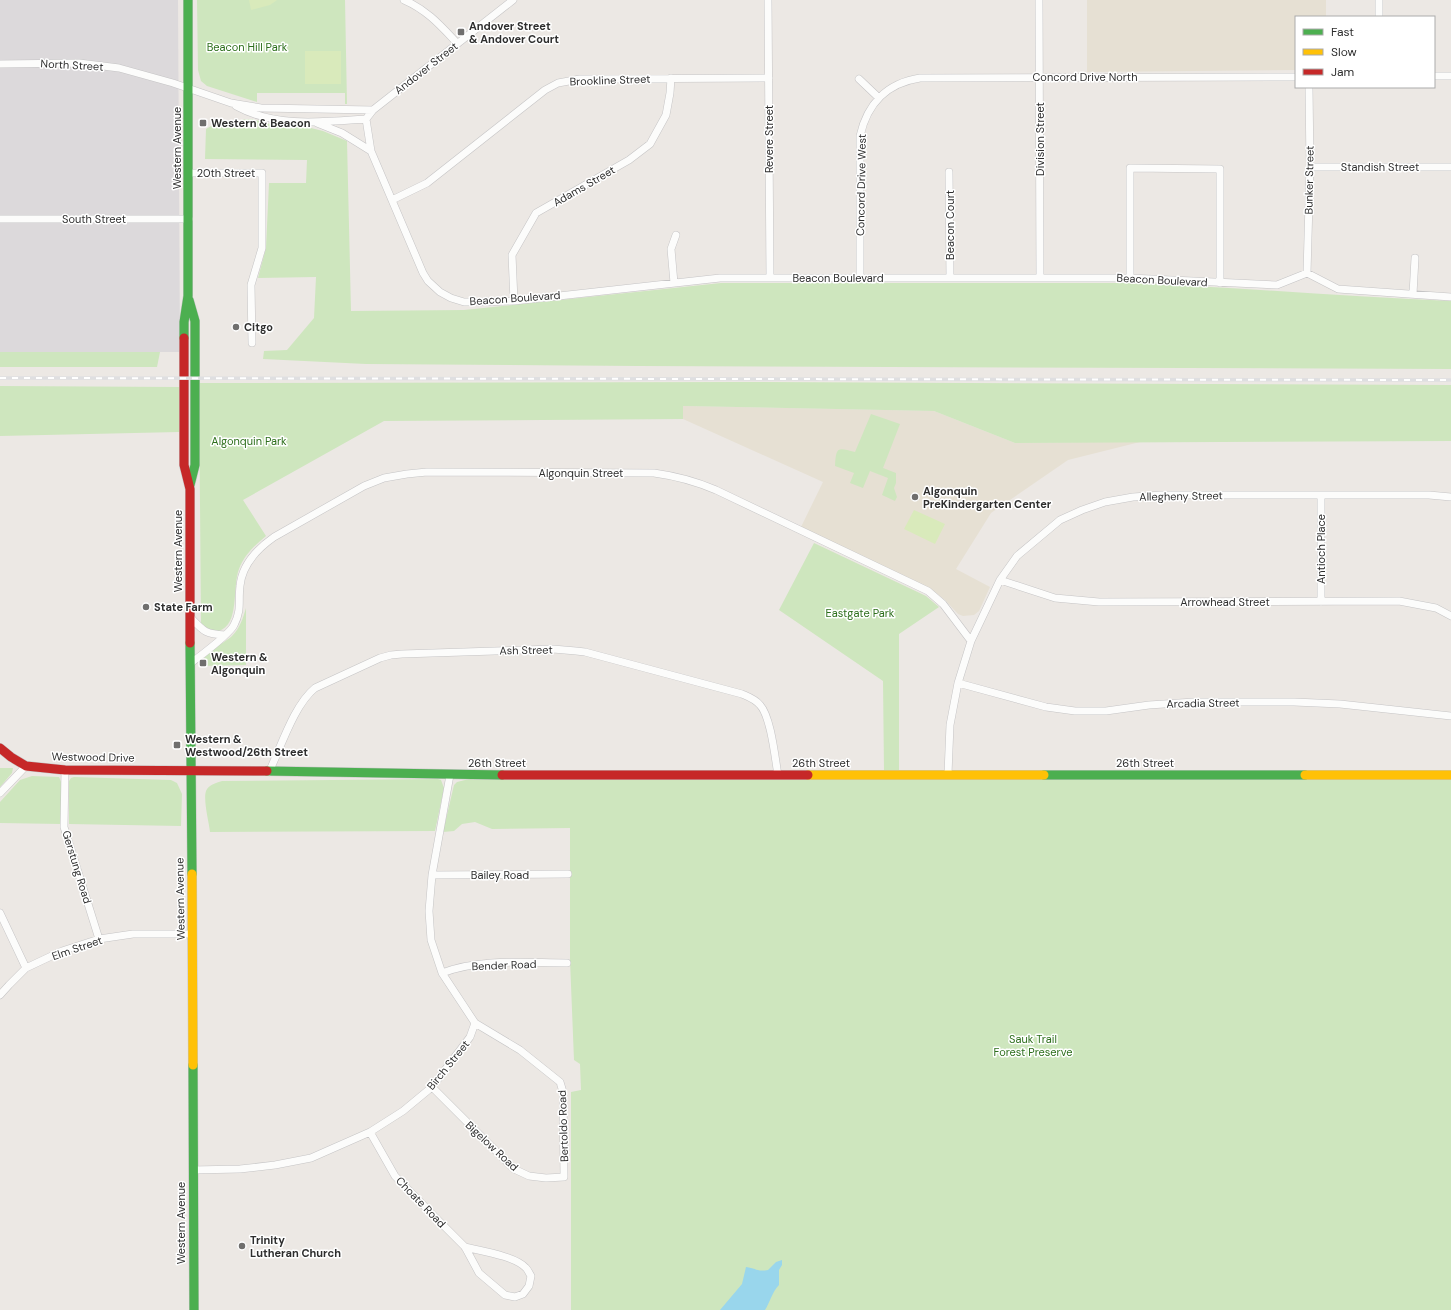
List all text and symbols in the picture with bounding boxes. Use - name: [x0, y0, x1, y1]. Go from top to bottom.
- legend: [1295, 16, 1435, 88]
- place label: Andover Street & Andover Court: [469, 19, 559, 46]
- text: Fast: [1331, 24, 1354, 40]
- marker: Andover Street & Andover Court: [456, 27, 466, 37]
- street label: Andover Street: [391, 39, 461, 97]
- park label: Beacon Hill Park: [207, 40, 288, 54]
- text: Slow: [1331, 44, 1357, 60]
- street label: North Street: [40, 56, 104, 74]
- text: Jam: [1331, 64, 1354, 80]
- street label: Concord Drive North: [1032, 70, 1138, 84]
- street label: Brookline Street: [569, 72, 651, 88]
- street label: Division Street: [1033, 102, 1047, 176]
- street label: Revere Street: [762, 105, 776, 173]
- street label: Western Avenue: [170, 107, 184, 189]
- place label: Western & Beacon: [211, 116, 311, 130]
- marker: Western & Beacon: [198, 118, 208, 128]
- street label: Concord Drive West: [853, 134, 869, 236]
- street label: Bunker Street: [1301, 145, 1317, 215]
- street label: Standish Street: [1341, 160, 1419, 174]
- street label: Adams Street: [550, 163, 618, 209]
- street label: 20th Street: [197, 166, 255, 180]
- street label: Beacon Court: [943, 190, 957, 260]
- street label: South Street: [62, 212, 126, 226]
- street label: Beacon Boulevard: [792, 271, 884, 285]
- street label: Beacon Boulevard: [1116, 271, 1208, 289]
- street label: Beacon Boulevard: [469, 288, 561, 308]
- place label: Citgo: [244, 320, 273, 334]
- marker: Citgo: [231, 322, 241, 332]
- park label: Algonquin Park: [211, 434, 287, 448]
- street label: Algonquin Street: [539, 466, 623, 480]
- place label: Algonquin PreKindergarten Center: [923, 484, 1052, 511]
- street label: Allegheny Street: [1139, 488, 1223, 504]
- marker: Algonquin PreKindergarten Center: [910, 492, 920, 502]
- street label: Western Avenue: [171, 510, 185, 592]
- street label: Antioch Place: [1314, 514, 1328, 584]
- street label: Arrowhead Street: [1180, 595, 1270, 609]
- place label: State Farm: [154, 600, 213, 614]
- marker: State Farm: [141, 602, 151, 612]
- park label: Eastgate Park: [826, 606, 895, 620]
- street label: Ash Street: [499, 643, 553, 657]
- place label: Western & Algonquin: [211, 650, 268, 677]
- marker: Western & Algonquin: [198, 658, 208, 668]
- street label: Arcadia Street: [1166, 695, 1240, 711]
- place label: Western & Westwood/26th Street: [185, 732, 308, 759]
- marker: Western & Westwood/26th Street: [172, 740, 182, 750]
- street label: Westwood Drive: [51, 749, 135, 765]
- street label: 26th Street: [468, 756, 526, 770]
- street label: 26th Street: [792, 756, 850, 770]
- street label: 26th Street: [1116, 756, 1174, 770]
- street label: Gerstung Road: [59, 829, 95, 905]
- street label: Western Avenue: [172, 858, 188, 940]
- street label: Bailey Road: [471, 868, 529, 882]
- street label: Elm Street: [50, 933, 104, 963]
- street label: Bender Road: [471, 957, 537, 973]
- park label: Sauk Trail Forest Preserve: [994, 1032, 1072, 1059]
- street label: Birch Street: [424, 1037, 472, 1093]
- street label: Bertoldo Road: [555, 1090, 571, 1162]
- street label: Bigelow Road: [463, 1118, 521, 1174]
- street label: Choate Road: [393, 1174, 449, 1230]
- street label: Western Avenue: [174, 1182, 188, 1264]
- place label: Trinity Lutheran Church: [250, 1233, 341, 1260]
- marker: Trinity Lutheran Church: [237, 1241, 247, 1251]

